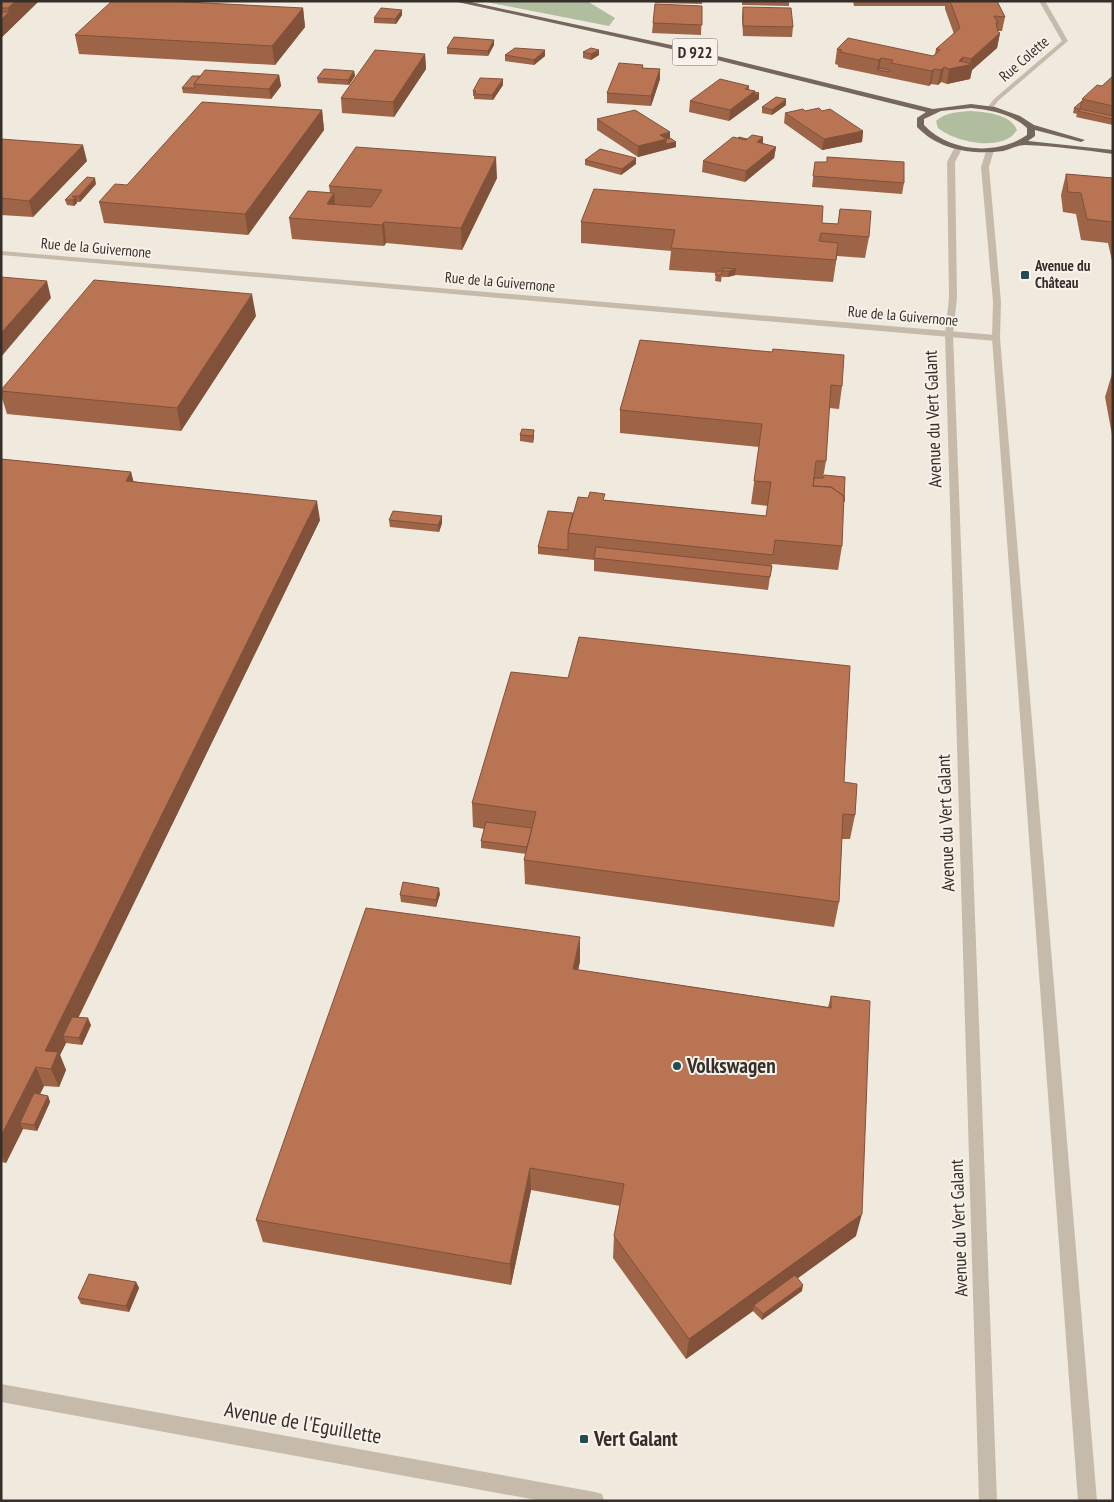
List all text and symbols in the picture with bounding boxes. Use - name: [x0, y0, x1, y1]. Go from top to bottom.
- street label: Rue Colette: [995, 32, 1053, 85]
- road number: D 922: [672, 38, 718, 66]
- street label: Rue de la Guivernone: [40, 233, 152, 262]
- place label: Avenue du Château: [1034, 256, 1091, 292]
- street label: Rue de la Guivernone: [444, 267, 556, 296]
- marker: Avenue du Château: [1019, 269, 1031, 281]
- street label: Rue de la Guivernone: [847, 301, 959, 330]
- street label: Avenue du Vert Galant: [919, 350, 946, 488]
- street label: Avenue du Vert Galant: [932, 754, 959, 892]
- place label: Volkswagen: [686, 1052, 776, 1079]
- marker: Volkswagen: [671, 1060, 683, 1072]
- street label: Avenue du Vert Galant: [945, 1159, 972, 1297]
- street label: Avenue de l'Eguillette: [223, 1395, 384, 1450]
- place label: Vert Galant: [593, 1425, 678, 1452]
- marker: Vert Galant: [578, 1433, 590, 1445]

